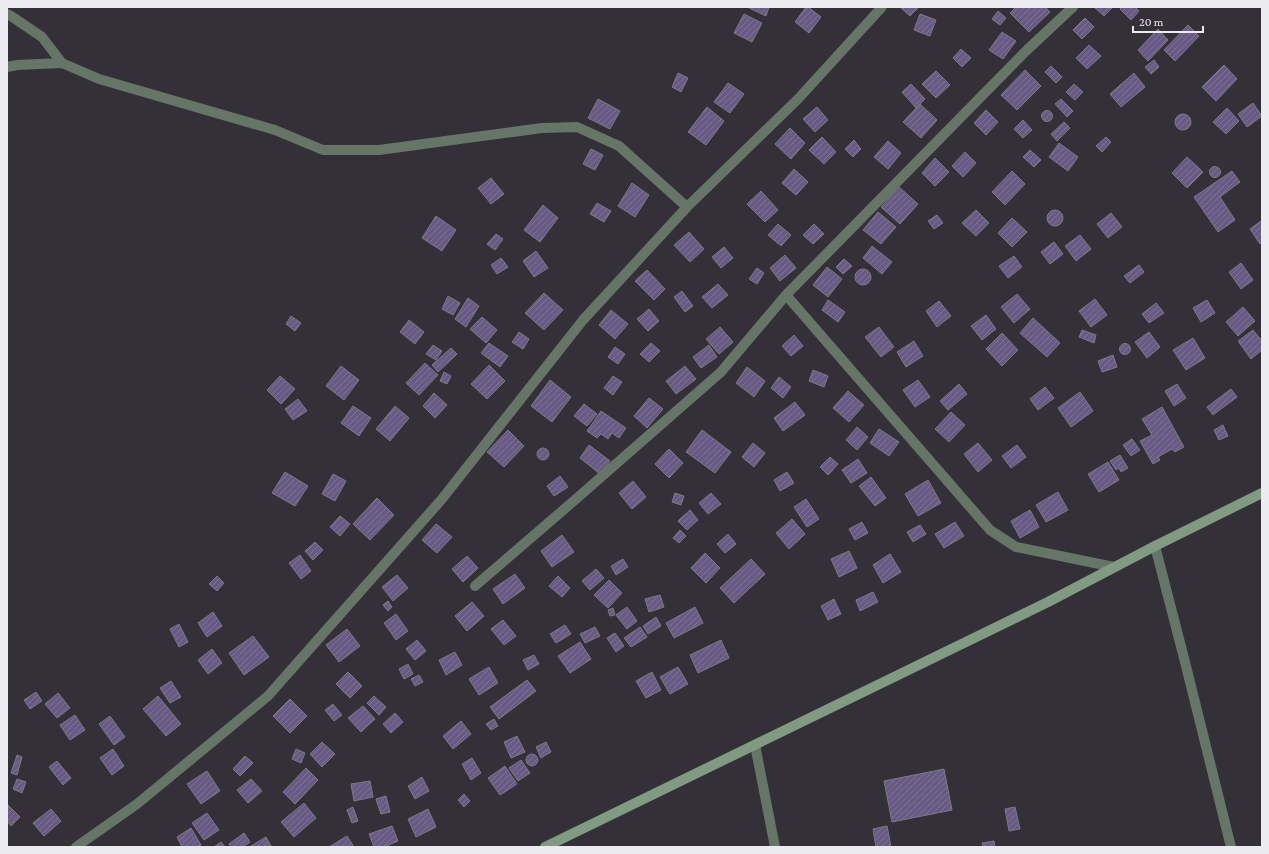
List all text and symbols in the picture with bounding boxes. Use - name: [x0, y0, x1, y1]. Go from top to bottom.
- scale bar: [1133, 8, 1203, 34]
- text: 20 m: [1139, 15, 1164, 29]

